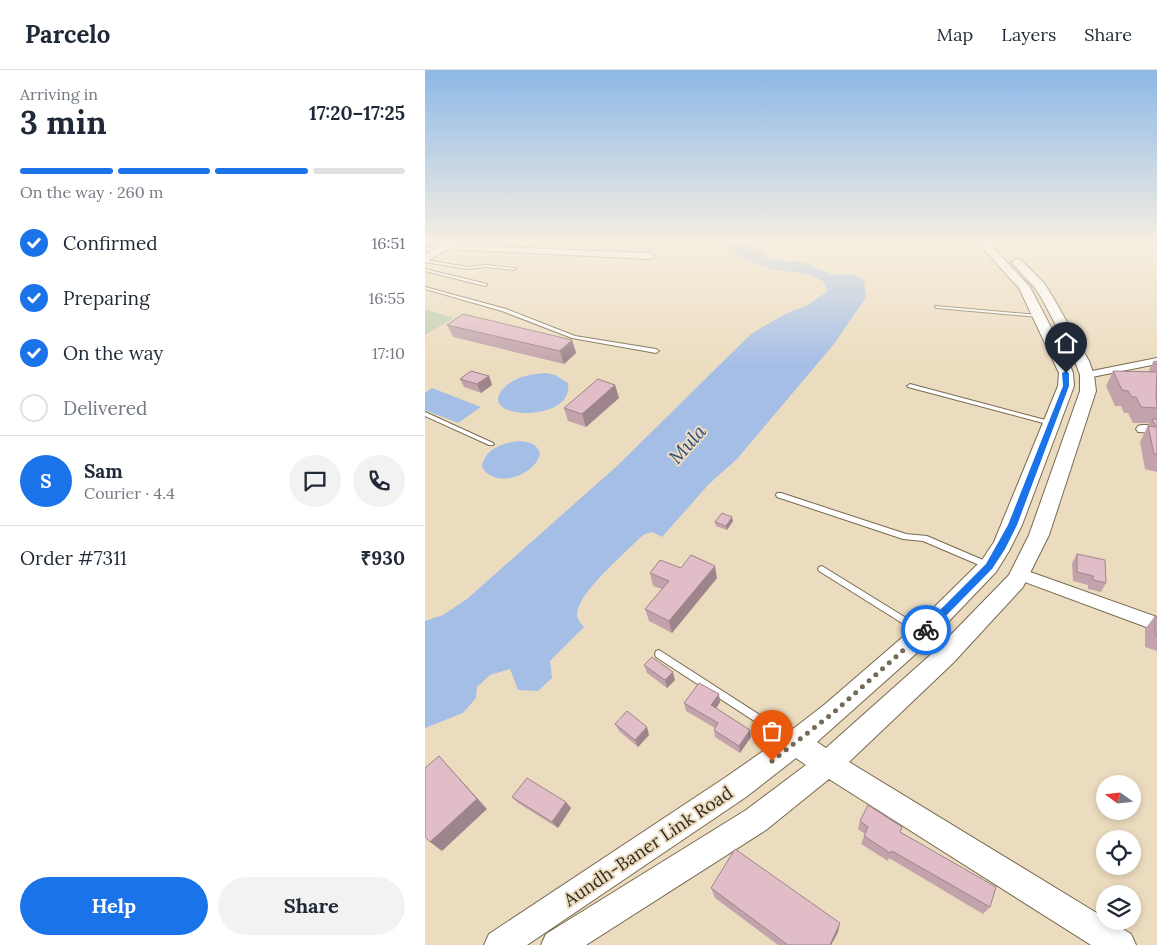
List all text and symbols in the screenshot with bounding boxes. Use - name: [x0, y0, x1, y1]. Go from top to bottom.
- text: Parcelo: [25, 19, 110, 50]
- text: Map: [937, 23, 973, 46]
- text: Layers: [1001, 23, 1056, 46]
- text: Share: [1084, 23, 1132, 46]
- text: Arriving in: [20, 84, 98, 104]
- text: 17:20–17:25: [309, 101, 405, 125]
- text: 3 min: [20, 102, 107, 143]
- text: On the way · 260 m: [20, 182, 163, 202]
- icon: check: [20, 229, 48, 257]
- text: Confirmed: [63, 231, 158, 255]
- text: 16:51: [371, 233, 405, 253]
- icon: check: [20, 284, 48, 312]
- text: Preparing: [63, 286, 150, 310]
- text: 16:55: [368, 288, 405, 308]
- pin: [1045, 322, 1087, 373]
- icon: home: [1052, 329, 1080, 357]
- icon: check: [20, 339, 48, 367]
- text: On the way: [63, 341, 163, 365]
- text: 17:10: [372, 343, 405, 363]
- text: Delivered: [63, 396, 147, 420]
- water label: Mula: [663, 419, 711, 469]
- button: chat: [289, 455, 341, 507]
- button: phone: [353, 455, 405, 507]
- text: Sam: [84, 459, 123, 483]
- text: S: [40, 469, 52, 493]
- text: Courier · 4.4: [84, 483, 175, 503]
- text: Order #7311: [20, 546, 127, 570]
- text: ₹930: [360, 546, 405, 570]
- courier: [901, 605, 951, 655]
- icon: bike: [912, 616, 940, 644]
- pin: [751, 710, 793, 761]
- icon: bag: [758, 717, 786, 745]
- north arrow: [1096, 775, 1141, 820]
- map controls: [1096, 775, 1141, 930]
- street label: Aundh-Baner Link Road: [558, 781, 737, 912]
- button: locate: [1096, 830, 1141, 875]
- button: Help: [20, 877, 208, 935]
- button: Share: [218, 877, 405, 935]
- button: layers: [1096, 885, 1141, 930]

